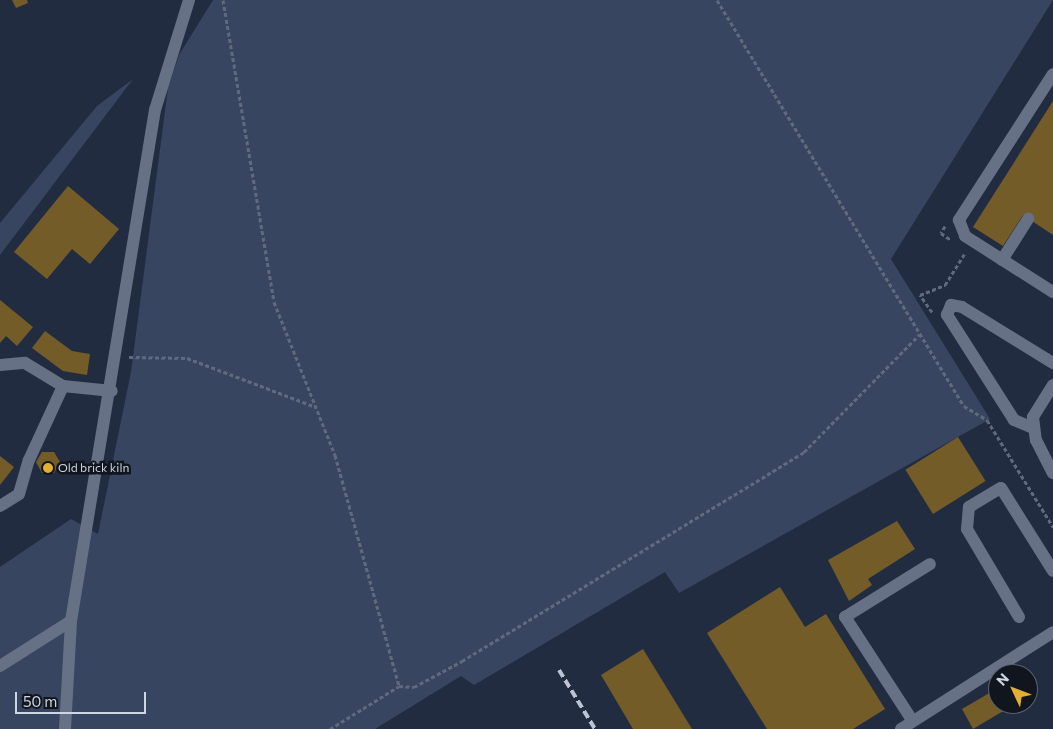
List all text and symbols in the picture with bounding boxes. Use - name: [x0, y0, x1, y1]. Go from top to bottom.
- place label: Old brick kiln: [58, 461, 129, 475]
- marker: Old brick kiln: [42, 462, 54, 474]
- north arrow: [988, 664, 1038, 714]
- text: N: [993, 669, 1012, 689]
- scale bar: [18, 682, 149, 714]
- text: 50 m: [23, 692, 57, 710]

